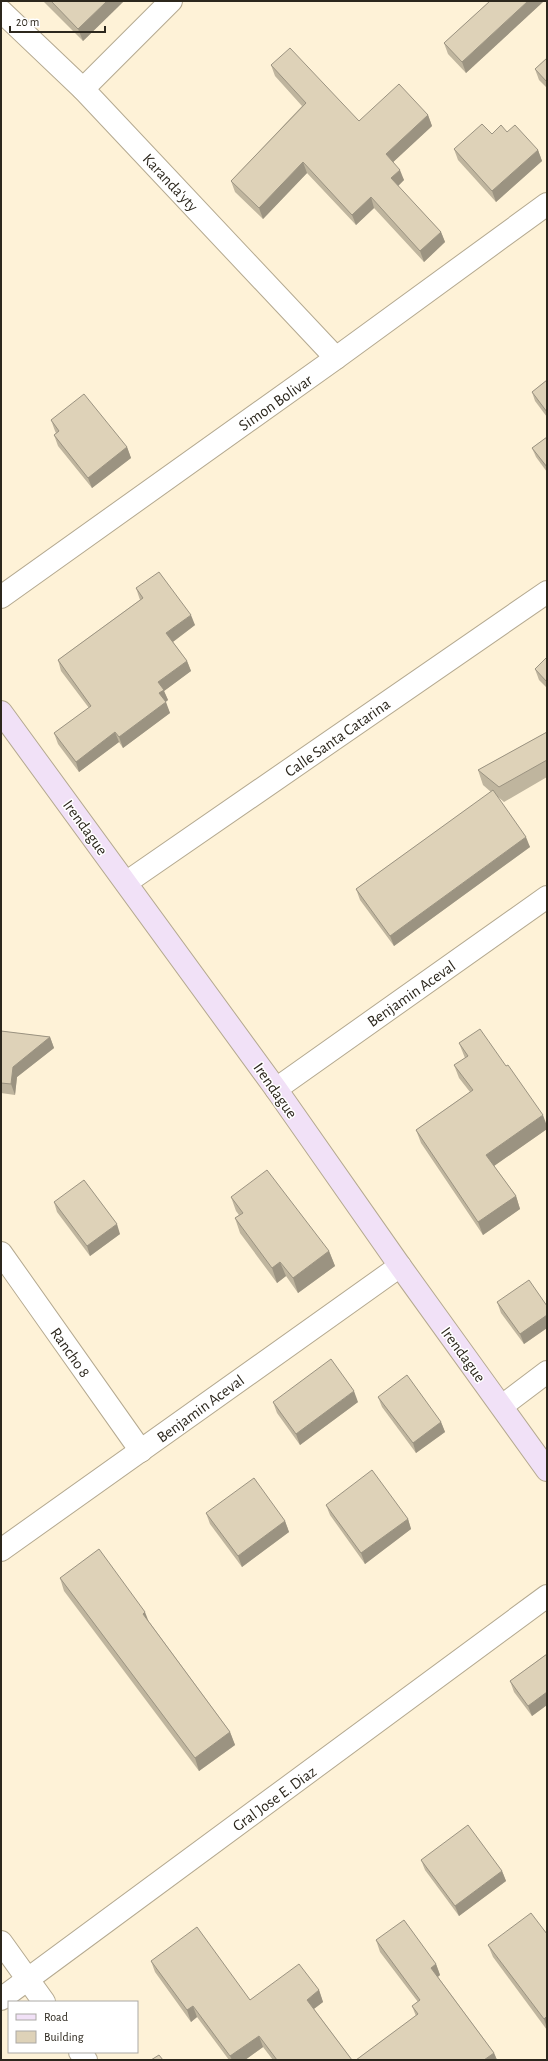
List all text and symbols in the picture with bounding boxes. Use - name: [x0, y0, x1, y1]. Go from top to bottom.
- scale bar: [10, 8, 105, 34]
- text: 20 m: [16, 16, 39, 28]
- street label: Karanda'yty: [139, 151, 201, 216]
- street label: Simon Bolivar: [236, 371, 316, 434]
- street label: Calle Santa Catarina: [282, 696, 393, 780]
- street label: Irendague: [60, 797, 110, 858]
- street label: Benjamin Aceval: [365, 958, 459, 1031]
- street label: Irendague: [250, 1060, 300, 1121]
- street label: Irendague: [438, 1324, 488, 1385]
- street label: Rancho 8: [47, 1325, 93, 1380]
- street label: Benjamin Aceval: [154, 1372, 248, 1446]
- street label: Gral Jose E. Diaz: [230, 1763, 320, 1834]
- legend: [8, 2001, 138, 2053]
- text: Road: [44, 2011, 68, 2023]
- text: Building: [44, 2031, 84, 2043]

